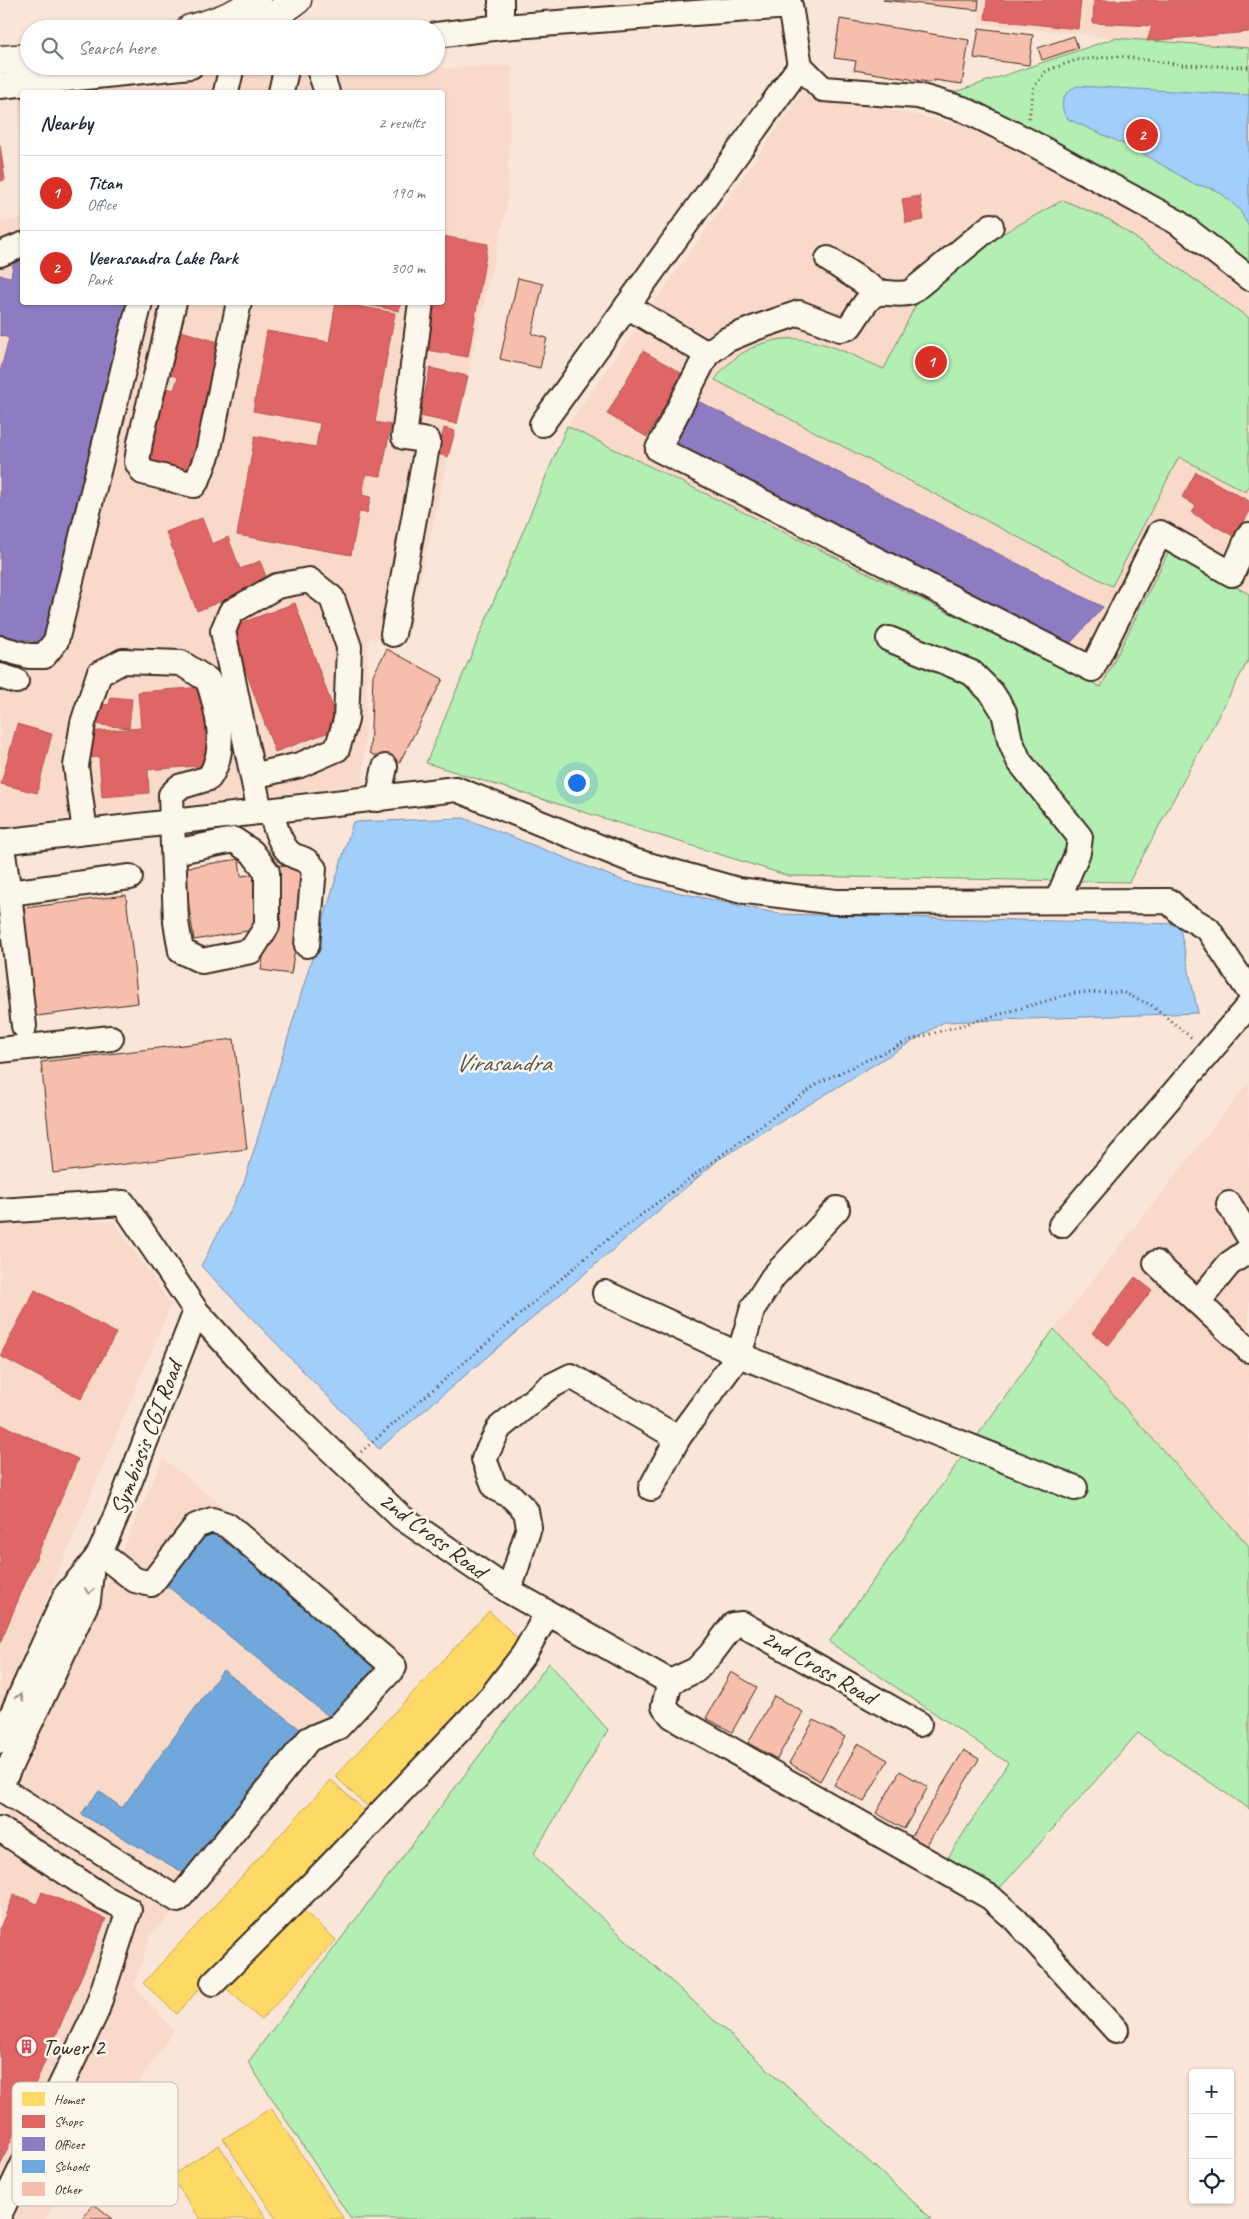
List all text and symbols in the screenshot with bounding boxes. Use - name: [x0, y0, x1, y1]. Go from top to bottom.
- search box: [20, 20, 445, 75]
- icon: search: [38, 34, 66, 62]
- text: Search here: [78, 36, 155, 60]
- text: Nearby: [40, 110, 93, 136]
- text: 2 results: [378, 113, 425, 133]
- pin: 2: [1126, 116, 1158, 154]
- text: Titan: [87, 171, 122, 195]
- text: 1: [52, 183, 60, 203]
- text: 190 m: [391, 183, 425, 203]
- text: Office: [87, 195, 116, 215]
- text: Veerasandra Lake Park: [87, 246, 238, 270]
- text: 2: [52, 258, 60, 278]
- text: 300 m: [391, 258, 425, 278]
- text: Park: [87, 270, 112, 290]
- pin: 1: [915, 343, 947, 381]
- your location: [564, 770, 590, 796]
- water label: Virasandra: [455, 1047, 553, 1079]
- street label: Symbiosis CGI Road: [103, 1354, 190, 1519]
- street label: 2nd Cross Road: [373, 1485, 496, 1587]
- one-way arrow: [84, 1588, 95, 1596]
- street label: 2nd Cross Road: [756, 1622, 885, 1714]
- one-way arrow: [14, 1693, 24, 1702]
- place label: Tower 2: [42, 2032, 107, 2062]
- building icon: Tower 2: [14, 2035, 38, 2059]
- map controls: [1189, 2069, 1234, 2204]
- button: +: [1189, 2069, 1234, 2114]
- legend: [12, 2082, 178, 2206]
- text: Homes: [54, 2091, 85, 2108]
- text: Shops: [54, 2113, 84, 2130]
- button: −: [1189, 2114, 1234, 2159]
- text: Offices: [54, 2136, 86, 2153]
- text: Schools: [54, 2158, 90, 2175]
- button: locate: [1189, 2159, 1234, 2204]
- text: Other: [54, 2181, 83, 2198]

